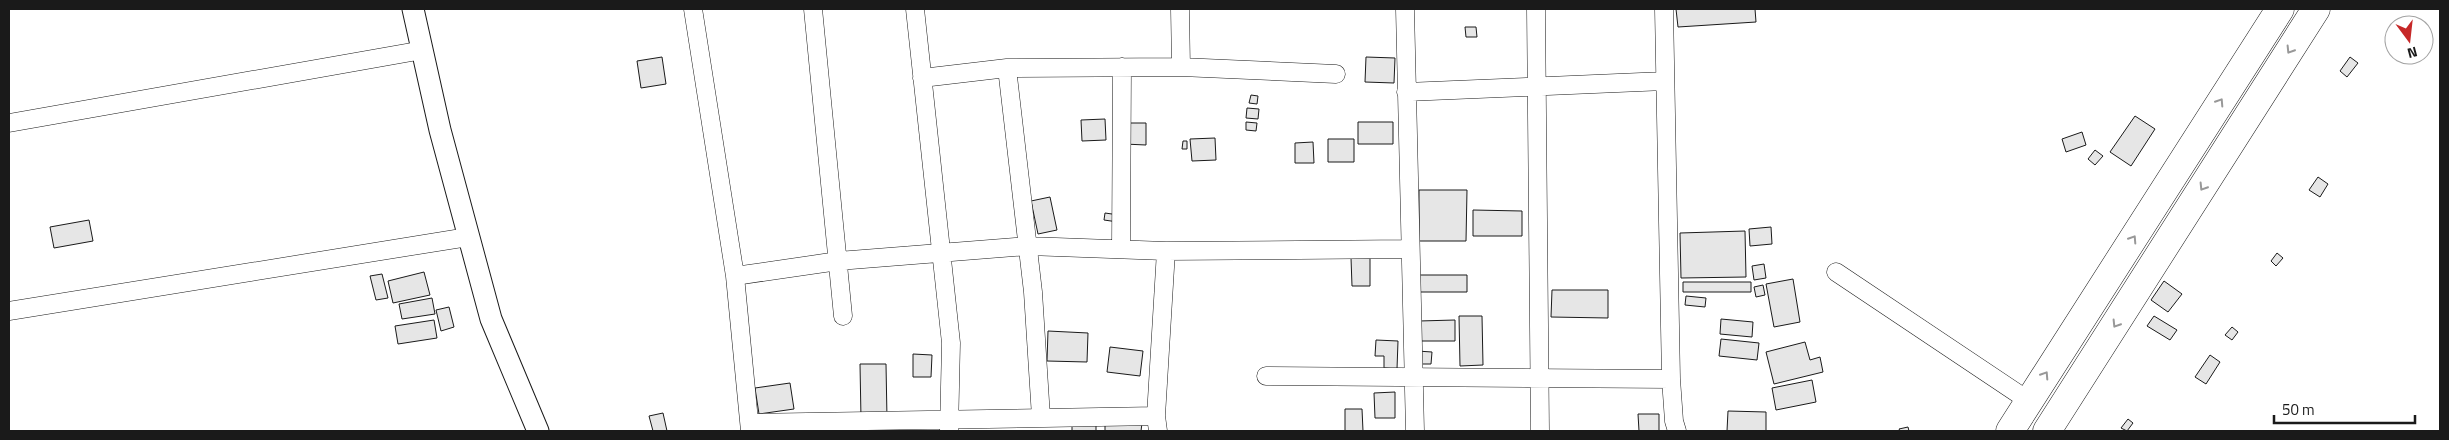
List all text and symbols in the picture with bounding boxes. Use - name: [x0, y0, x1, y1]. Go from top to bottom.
- north arrow: [2384, 15, 2434, 65]
- text: N: [2405, 42, 2420, 64]
- one-way arrow: [2287, 44, 2296, 54]
- one-way arrow: [2214, 98, 2224, 107]
- one-way arrow: [2200, 182, 2209, 191]
- one-way arrow: [2126, 235, 2136, 244]
- one-way arrow: [2113, 319, 2122, 328]
- one-way arrow: [2039, 372, 2049, 381]
- scale bar: [2274, 392, 2415, 424]
- text: 50 m: [2282, 398, 2315, 421]

